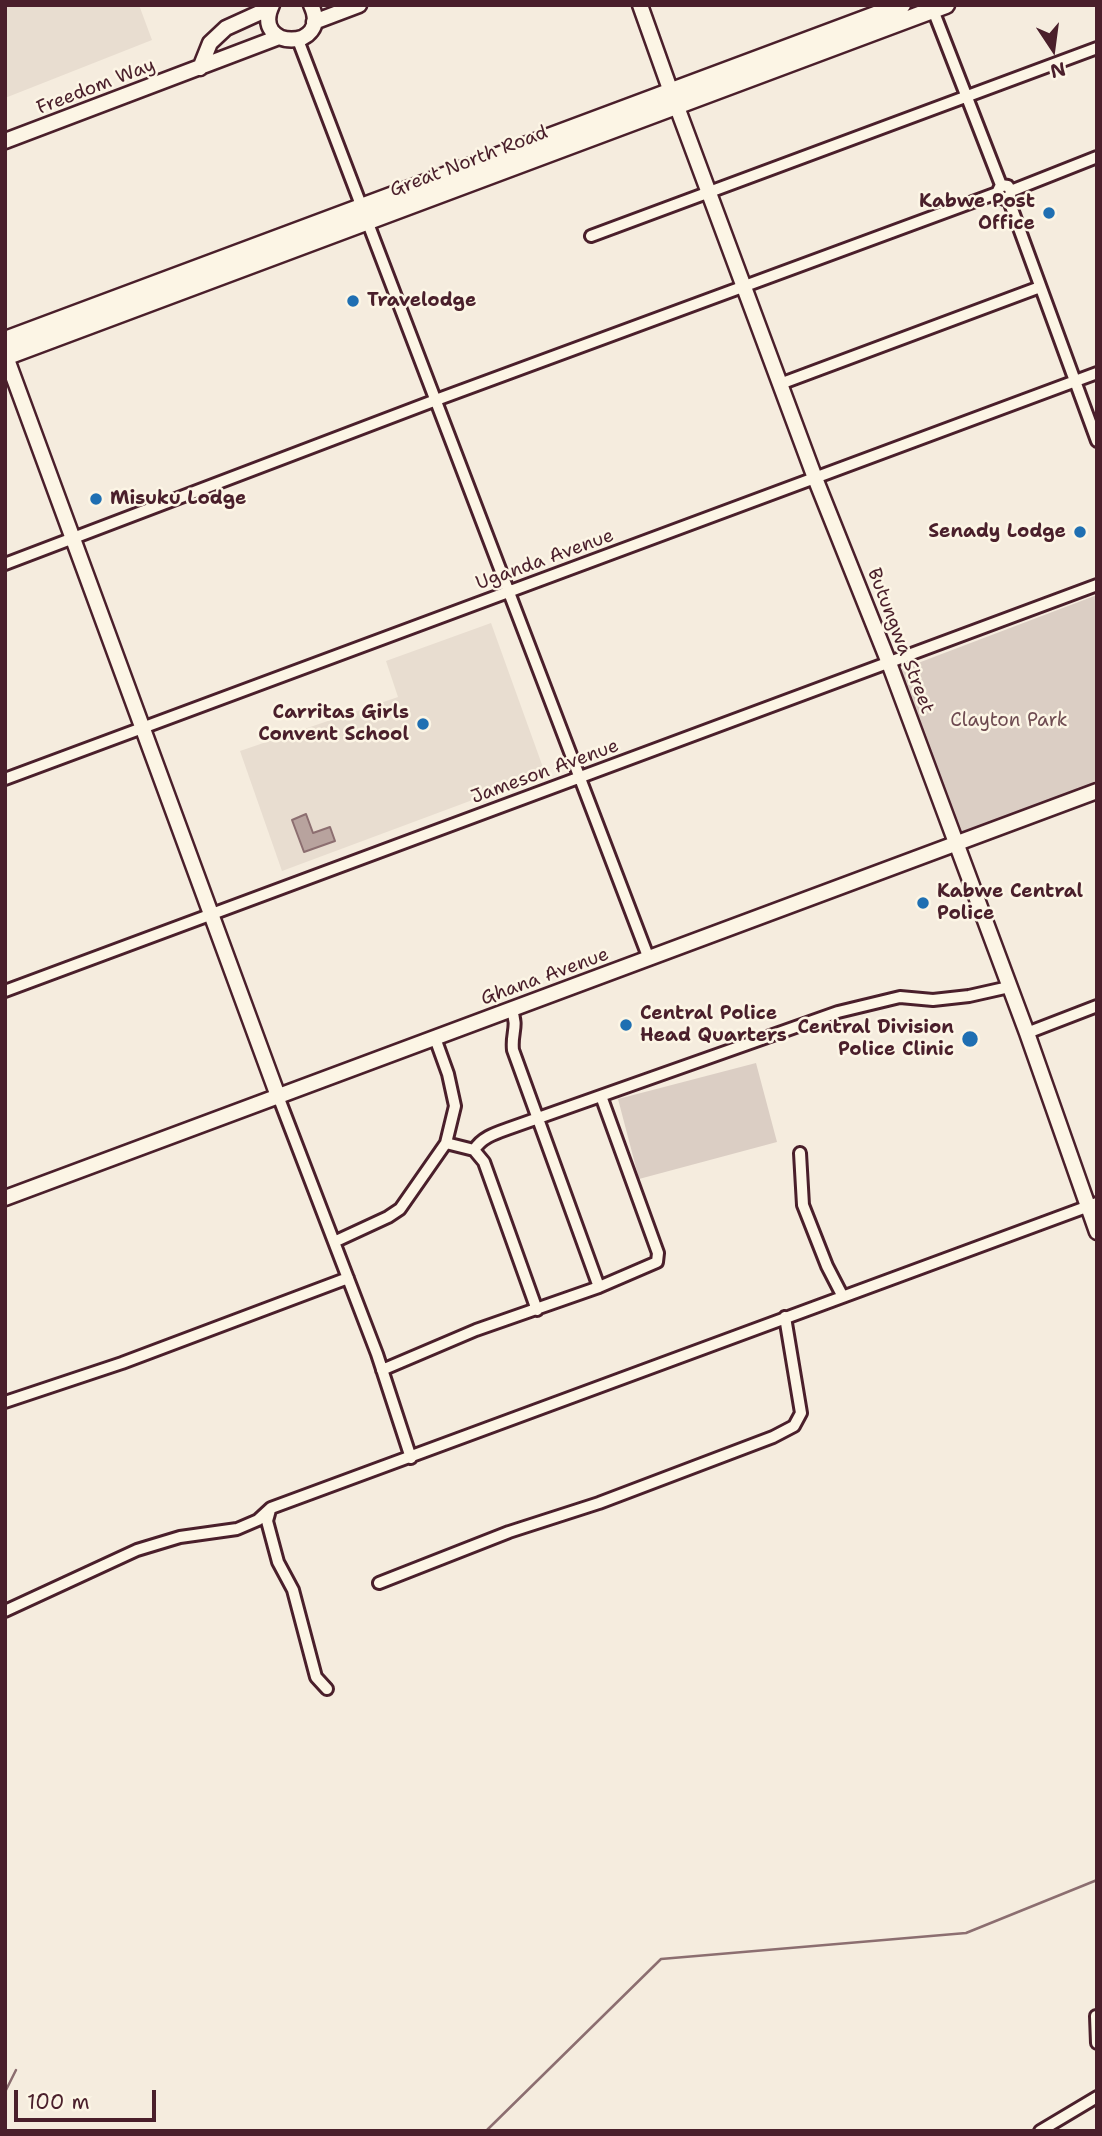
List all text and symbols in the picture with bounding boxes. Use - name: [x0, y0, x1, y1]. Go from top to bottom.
- north arrow: [1018, 14, 1088, 84]
- street label: Freedom Way: [34, 54, 158, 120]
- text: N: [1048, 56, 1068, 84]
- street label: Great North Road: [387, 121, 551, 203]
- place label: Kabwe Post Office: [919, 191, 1035, 235]
- marker: Kabwe Post Office: [1041, 205, 1057, 221]
- place label: Travelodge: [367, 290, 476, 312]
- marker: Travelodge: [345, 293, 361, 309]
- place label: Misuku Lodge: [110, 488, 246, 510]
- marker: Misuku Lodge: [88, 491, 104, 507]
- place label: Senady Lodge: [928, 521, 1066, 543]
- street label: Uganda Avenue: [473, 524, 617, 596]
- marker: Senady Lodge: [1072, 524, 1088, 540]
- street label: Butungwa Street: [862, 565, 938, 717]
- place label: Carritas Girls Convent School: [258, 702, 409, 746]
- park label: Clayton Park: [950, 710, 1068, 732]
- marker: Carritas Girls Convent School: [415, 716, 431, 732]
- street label: Jameson Avenue: [468, 735, 622, 809]
- place label: Kabwe Central Police: [937, 881, 1083, 925]
- marker: Kabwe Central Police: [915, 895, 931, 911]
- street label: Ghana Avenue: [478, 943, 612, 1011]
- place label: Central Police Head Quarters: [640, 1003, 787, 1047]
- marker: Central Police Head Quarters: [618, 1017, 634, 1033]
- place label: Central Division Police Clinic: [797, 1017, 954, 1061]
- marker: Central Division Police Clinic: [960, 1029, 980, 1049]
- scale bar: [18, 2076, 159, 2120]
- text: 100 m: [27, 2088, 90, 2116]

